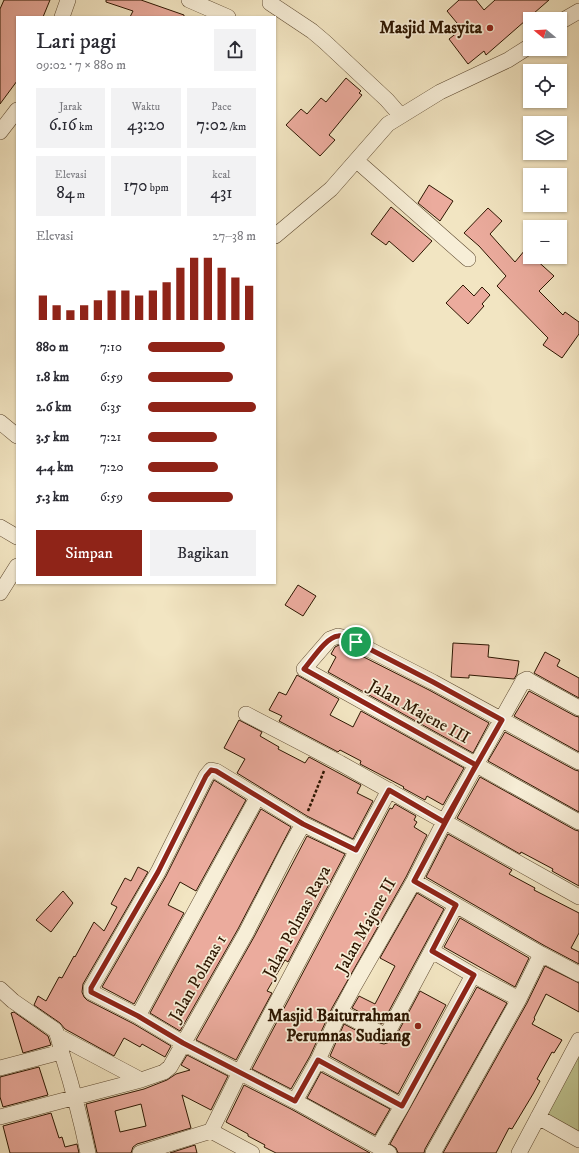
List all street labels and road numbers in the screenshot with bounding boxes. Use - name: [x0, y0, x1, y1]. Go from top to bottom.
- street label: Jalan Majene III: [363, 674, 474, 749]
- street label: Jalan Polmas Raya: [257, 861, 336, 984]
- street label: Jalan Majene II: [330, 874, 401, 979]
- street label: Jalan Polmas 1: [163, 931, 232, 1027]

